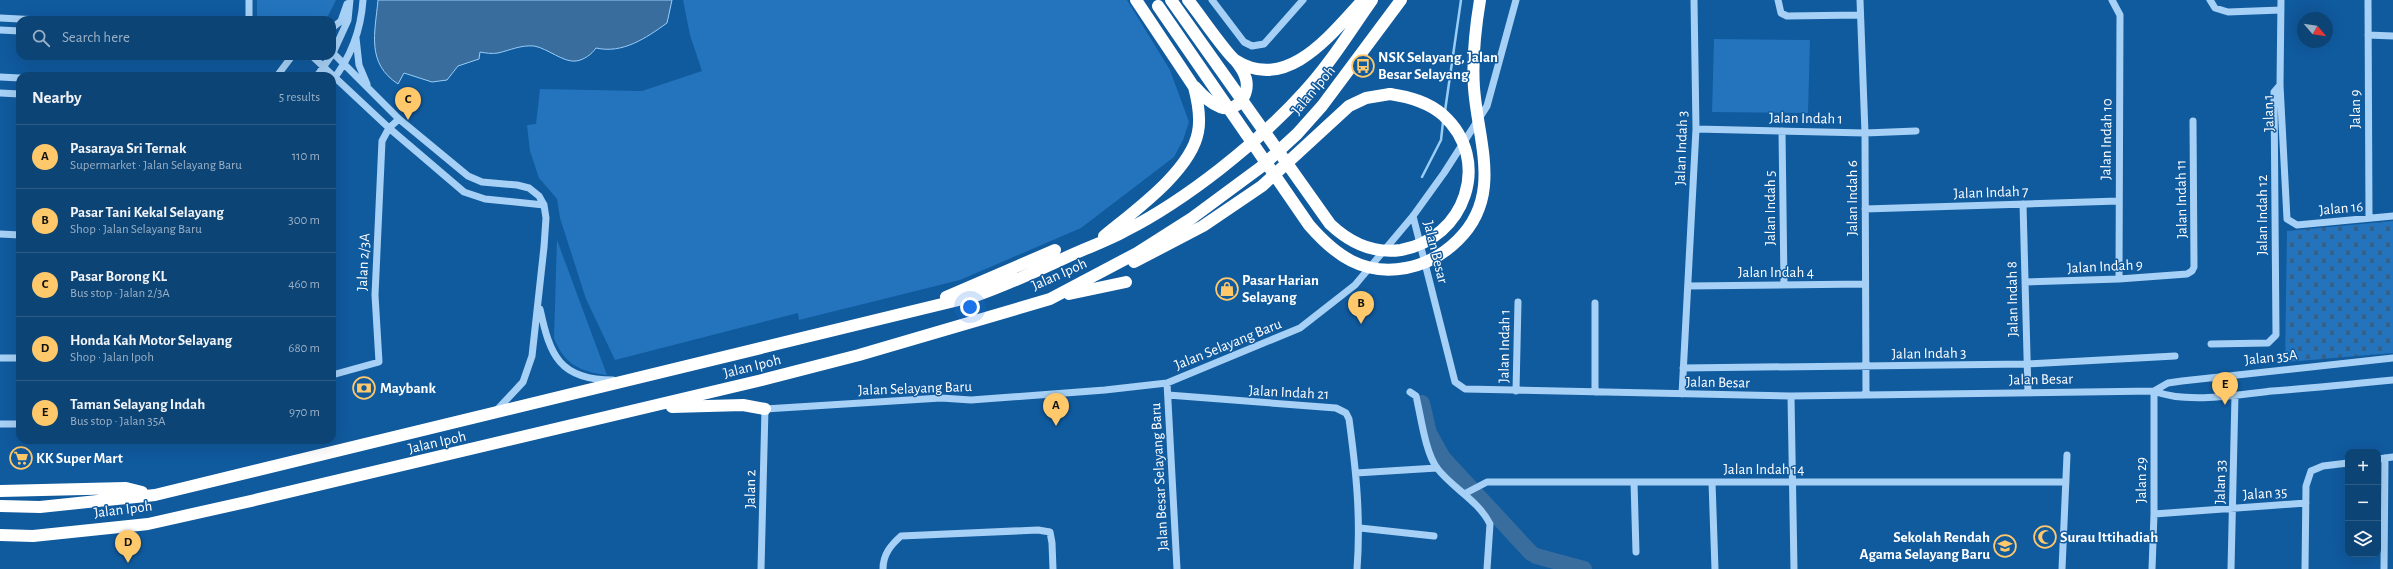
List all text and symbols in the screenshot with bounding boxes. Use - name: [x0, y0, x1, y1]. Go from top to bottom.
- north arrow: [2297, 12, 2333, 48]
- search box: [16, 16, 336, 60]
- icon: search: [30, 27, 52, 49]
- text: Search here: [62, 30, 130, 45]
- place label: NSK Selayang, Jalan Besar Selayang: [1378, 50, 1498, 82]
- bus stop icon: NSK Selayang, Jalan Besar Selayang: [1350, 53, 1376, 79]
- street label: Jalan Ipoh: [1289, 63, 1338, 118]
- pin: C: [395, 87, 421, 120]
- text: Nearby: [32, 89, 82, 106]
- street label: Jalan 9: [2348, 89, 2363, 129]
- text: 5 results: [279, 91, 320, 104]
- street label: Jalan 1: [2260, 94, 2277, 132]
- street label: Jalan Indah 10: [2098, 98, 2115, 180]
- street label: Jalan Indah 3: [1673, 110, 1690, 186]
- street label: Jalan Indah 1: [1769, 110, 1843, 127]
- text: Pasaraya Sri Ternak: [70, 141, 186, 156]
- text: A: [41, 150, 49, 163]
- text: 110 m: [292, 150, 320, 163]
- text: Supermarket · Jalan Selayang Baru: [70, 159, 242, 172]
- street label: Jalan Indah 11: [2173, 159, 2190, 239]
- street label: Jalan Indah 6: [1845, 160, 1860, 236]
- street label: Jalan Indah 5: [1763, 171, 1778, 245]
- street label: Jalan Indah 12: [2255, 175, 2270, 255]
- street label: Jalan Indah 7: [1953, 184, 2029, 201]
- street label: Jalan 16: [2318, 199, 2364, 218]
- text: Pasar Tani Kekal Selayang: [70, 205, 224, 220]
- text: B: [41, 214, 49, 227]
- text: 300 m: [288, 214, 320, 227]
- street label: Jalan Besar: [1420, 219, 1451, 285]
- text: Shop · Jalan Selayang Baru: [70, 223, 202, 236]
- street label: Jalan 2/3A: [354, 232, 373, 291]
- street label: Jalan Ipoh: [1029, 256, 1089, 293]
- street label: Jalan Indah 9: [2067, 257, 2143, 276]
- street label: Jalan Indah 8: [2004, 261, 2021, 337]
- street label: Jalan Indah 4: [1738, 265, 1814, 280]
- text: Pasar Borong KL: [70, 269, 167, 284]
- place label: Pasar Harian Selayang: [1242, 273, 1319, 305]
- shop icon: Pasar Harian Selayang: [1214, 276, 1240, 302]
- text: C: [42, 278, 48, 291]
- text: 460 m: [288, 278, 320, 291]
- text: Bus stop · Jalan 2/3A: [70, 287, 170, 300]
- pin: B: [1348, 291, 1374, 324]
- your location: [960, 297, 980, 317]
- street label: Jalan Indah 1: [1496, 309, 1513, 383]
- street label: Jalan Selayang Baru: [1173, 316, 1284, 373]
- text: Honda Kah Motor Selayang: [70, 333, 232, 348]
- text: D: [41, 342, 49, 355]
- text: 680 m: [288, 342, 320, 355]
- street label: Jalan Indah 3: [1892, 345, 1967, 362]
- street label: Jalan 35A: [2244, 347, 2299, 368]
- text: Shop · Jalan Ipoh: [70, 351, 154, 364]
- street label: Jalan Ipoh: [722, 352, 782, 381]
- street label: Jalan Besar: [2009, 371, 2073, 388]
- pin: E: [2212, 372, 2238, 405]
- street label: Jalan Besar: [1686, 374, 1750, 391]
- bank icon: Maybank: [351, 375, 377, 401]
- street label: Jalan Selayang Baru: [858, 379, 973, 398]
- place label: Maybank: [380, 381, 437, 396]
- street label: Jalan Indah 21: [1248, 383, 1330, 402]
- pin: A: [1043, 393, 1069, 426]
- text: Taman Selayang Indah: [70, 397, 205, 412]
- street label: Jalan Besar Selayang Baru: [1148, 402, 1171, 551]
- text: E: [42, 406, 48, 419]
- text: 970 m: [289, 406, 320, 419]
- text: Bus stop · Jalan 35A: [70, 415, 166, 428]
- street label: Jalan Ipoh: [407, 429, 467, 456]
- supermarket icon: KK Super Mart: [8, 445, 34, 471]
- map controls: [2345, 449, 2381, 557]
- button: +: [2345, 449, 2381, 485]
- place label: KK Super Mart: [36, 451, 123, 466]
- street label: Jalan 29: [2134, 457, 2149, 503]
- street label: Jalan 33: [2213, 460, 2228, 504]
- street label: Jalan Indah 14: [1724, 462, 1804, 477]
- street label: Jalan 2: [743, 469, 758, 509]
- street label: Jalan 35: [2242, 484, 2288, 503]
- button: −: [2345, 485, 2381, 521]
- street label: Jalan Ipoh: [93, 498, 153, 521]
- button: layers: [2345, 521, 2381, 557]
- mosque icon: Surau Ittihadiah: [2032, 524, 2058, 550]
- pin: D: [115, 530, 141, 563]
- place label: Sekolah Rendah Agama Selayang Baru: [1859, 530, 1990, 562]
- place label: Surau Ittihadiah: [2060, 530, 2158, 545]
- school or university icon: Sekolah Rendah Agama Selayang Baru: [1992, 533, 2018, 559]

